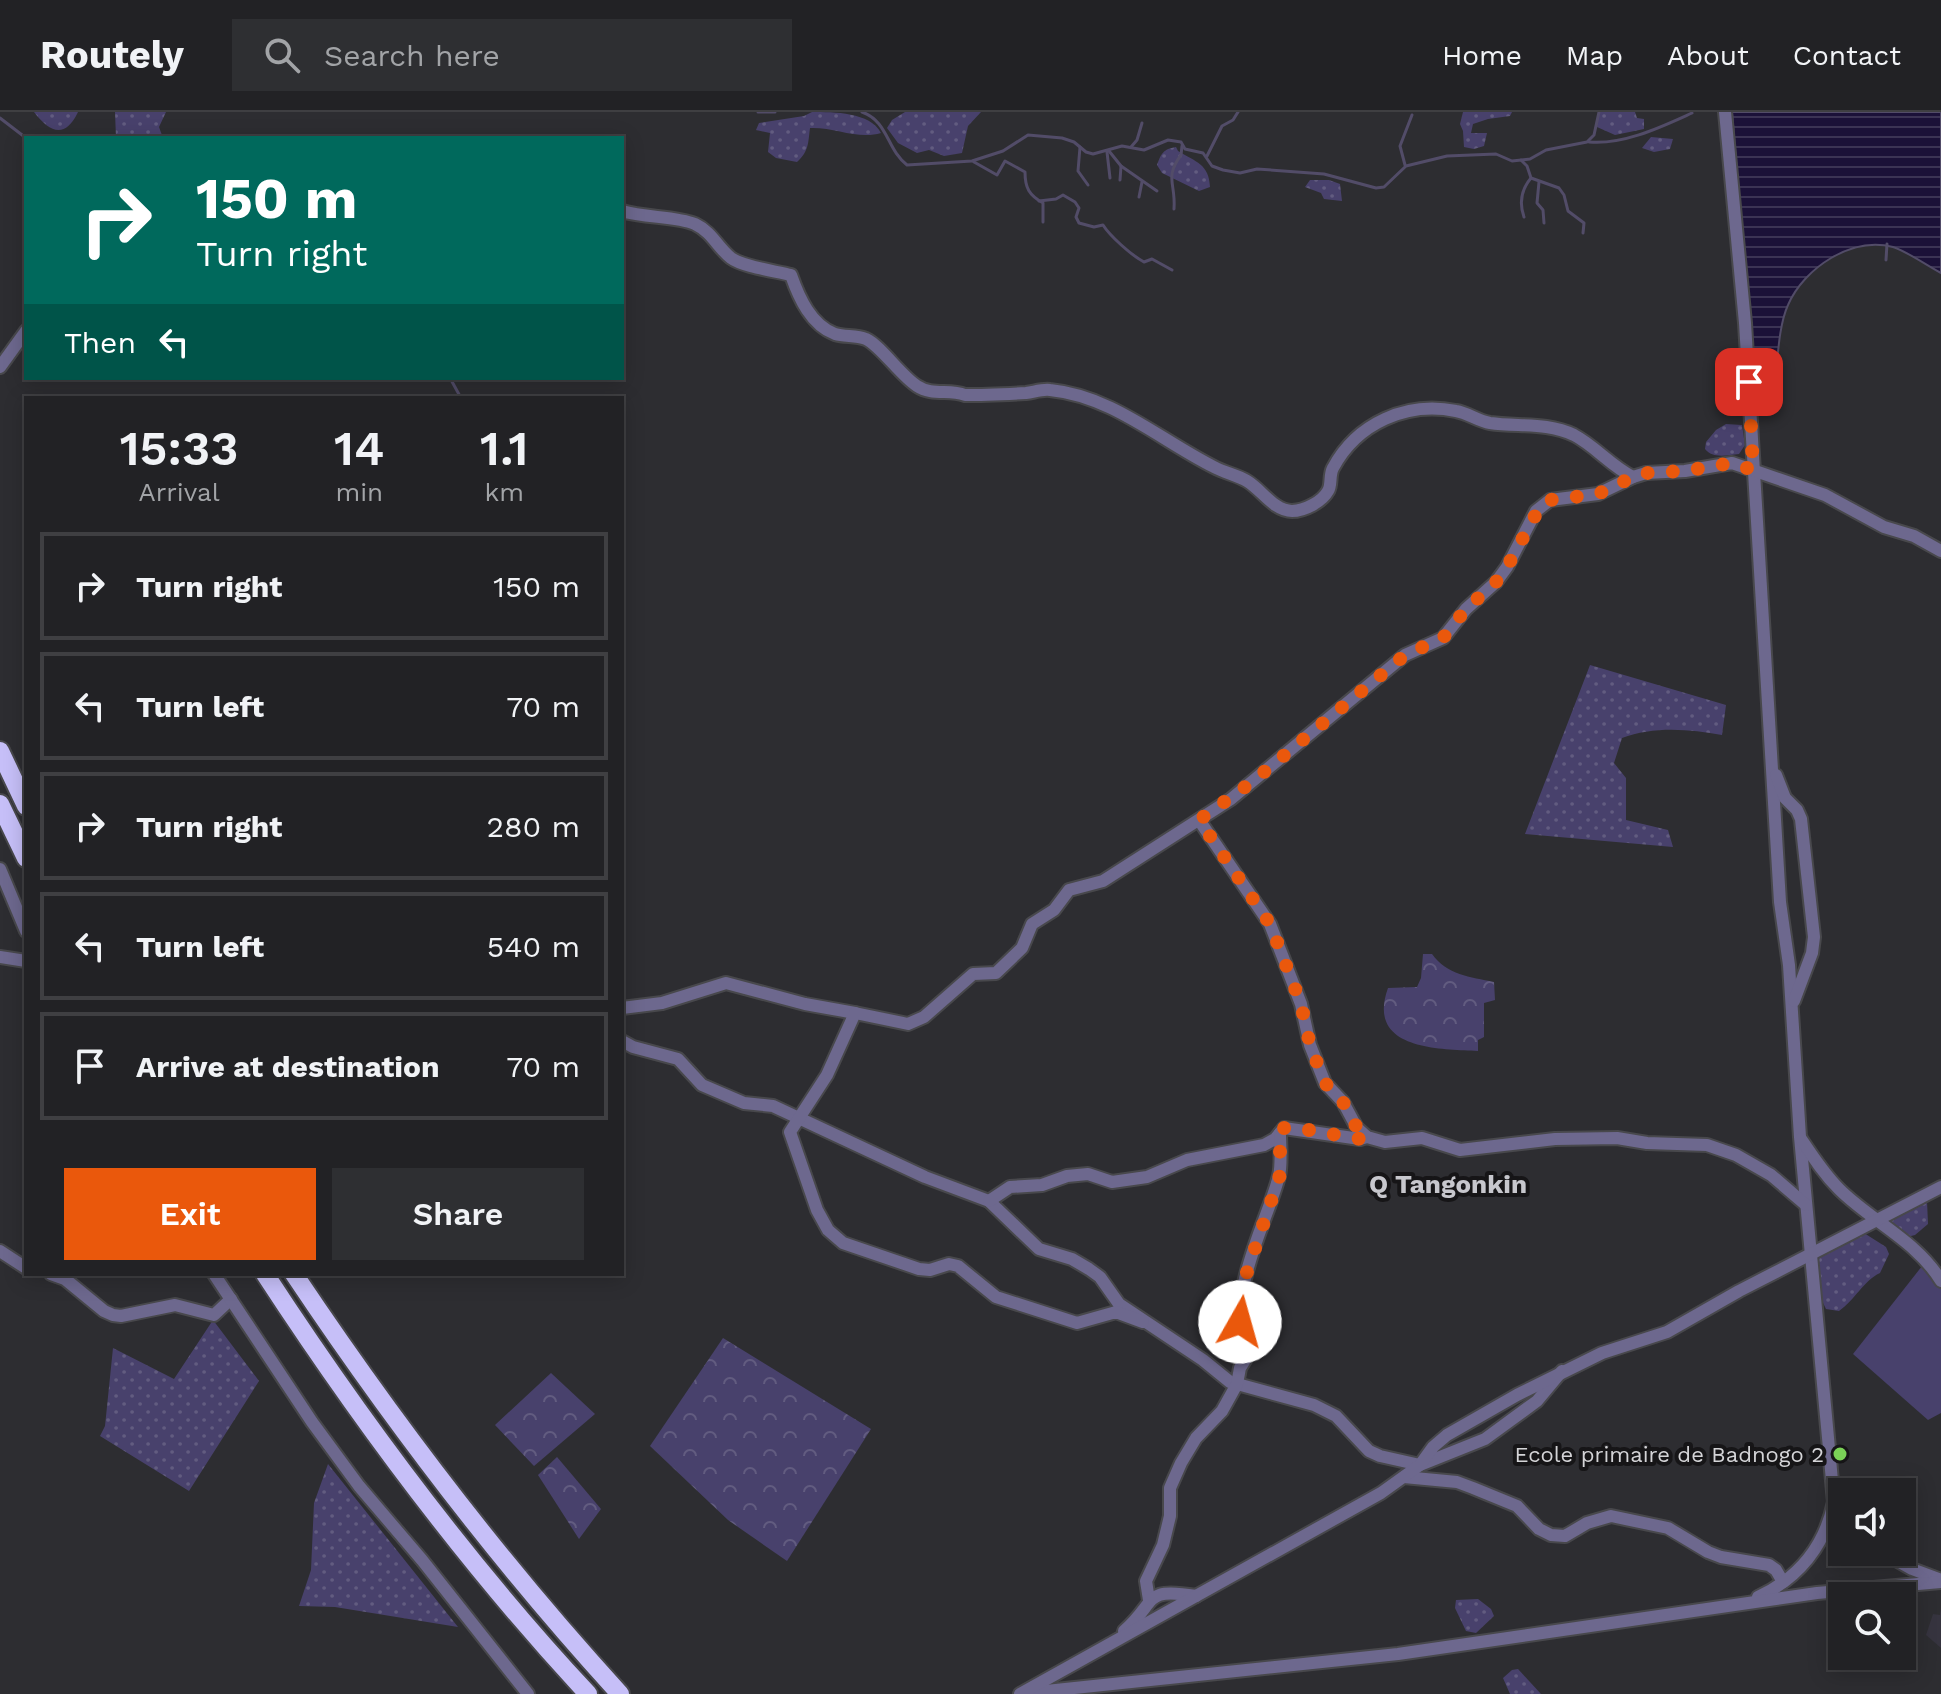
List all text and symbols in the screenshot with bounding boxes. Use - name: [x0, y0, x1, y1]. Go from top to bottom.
- search box: [232, 19, 792, 91]
- text: Routely: [40, 33, 184, 77]
- icon: search: [260, 33, 304, 77]
- text: Search here: [324, 38, 500, 73]
- text: Home: [1442, 39, 1522, 72]
- text: Map: [1566, 39, 1623, 72]
- text: About: [1667, 39, 1749, 72]
- text: Contact: [1793, 39, 1901, 72]
- text: 150 m: [196, 166, 358, 232]
- icon: right: [64, 168, 168, 272]
- text: Turn right: [196, 233, 367, 275]
- icon: left: [152, 320, 196, 364]
- text: Then: [64, 325, 136, 360]
- pin: [1715, 348, 1783, 416]
- icon: arrive: [1727, 360, 1771, 404]
- text: 15:33: [120, 420, 238, 477]
- text: 14: [334, 420, 384, 477]
- text: 1.1: [480, 420, 528, 477]
- text: Arrival: [138, 477, 220, 507]
- text: min: [335, 477, 383, 507]
- text: km: [484, 477, 524, 507]
- icon: right: [68, 564, 112, 608]
- text: Turn right: [136, 569, 282, 604]
- text: 150 m: [493, 569, 580, 604]
- icon: left: [68, 684, 112, 728]
- text: Turn left: [136, 689, 264, 724]
- text: 70 m: [506, 689, 580, 724]
- icon: right: [68, 804, 112, 848]
- text: Turn right: [136, 809, 282, 844]
- text: 280 m: [487, 809, 580, 844]
- icon: left: [68, 924, 112, 968]
- text: Turn left: [136, 929, 264, 964]
- text: 540 m: [487, 929, 580, 964]
- icon: arrive: [68, 1044, 112, 1088]
- text: Arrive at destination: [136, 1049, 440, 1084]
- text: 70 m: [506, 1049, 580, 1084]
- button: Exit: [64, 1168, 316, 1260]
- button: Share: [332, 1168, 584, 1260]
- district label: Q Tangonkin: [1369, 1169, 1527, 1199]
- position arrow: [1198, 1280, 1282, 1364]
- place label: Ecole primaire de Badnogo 2: [1515, 1442, 1824, 1467]
- marker: Ecole primaire de Badnogo 2: [1831, 1445, 1849, 1463]
- map controls: [1828, 1478, 1916, 1670]
- button: sound: [1828, 1478, 1916, 1566]
- button: search: [1828, 1582, 1916, 1670]

